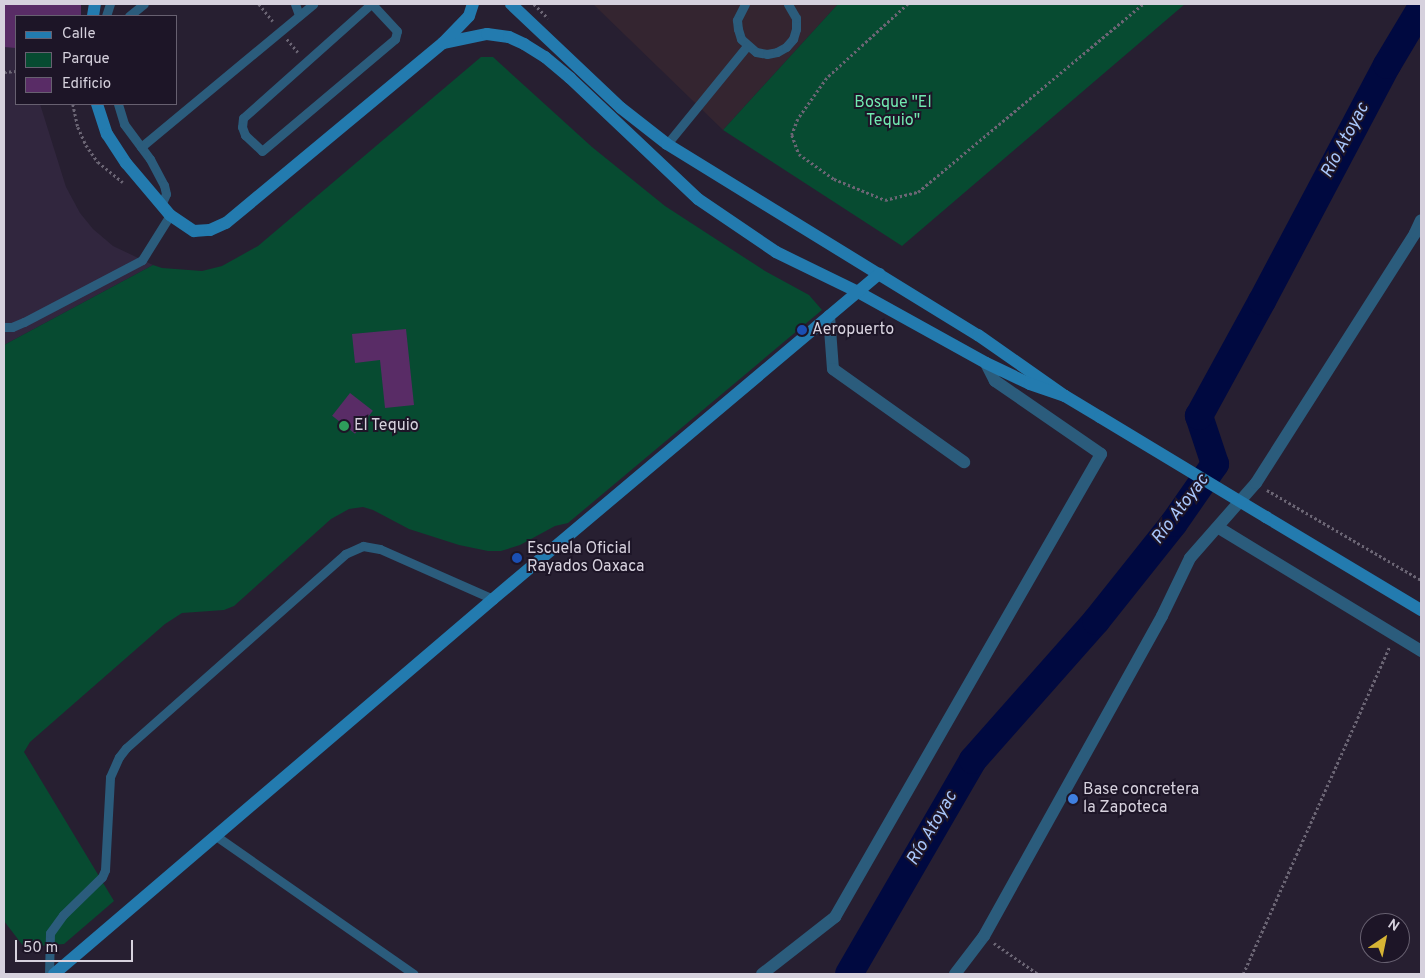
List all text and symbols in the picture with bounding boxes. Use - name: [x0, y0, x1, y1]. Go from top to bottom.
- legend: [15, 15, 178, 105]
- text: Calle: [62, 25, 96, 44]
- text: Parque: [62, 50, 110, 69]
- text: Edificio: [62, 75, 111, 94]
- park label: Bosque "El Tequio": [854, 93, 932, 131]
- water label: Río Atoyac: [1317, 99, 1375, 183]
- place label: Aeropuerto: [812, 320, 894, 340]
- marker: Aeropuerto: [796, 324, 808, 336]
- place label: El Tequio: [354, 416, 419, 436]
- marker: El Tequio: [338, 420, 350, 432]
- water label: Río Atoyac: [1147, 470, 1215, 550]
- place label: Escuela Oficial Rayados Oaxaca: [527, 539, 645, 577]
- marker: Escuela Oficial Rayados Oaxaca: [511, 552, 523, 564]
- place label: Base concretera la Zapoteca: [1083, 780, 1199, 818]
- water label: Río Atoyac: [903, 788, 963, 870]
- marker: Base concretera la Zapoteca: [1067, 793, 1079, 805]
- north arrow: [1360, 913, 1410, 963]
- text: N: [1384, 916, 1402, 936]
- scale bar: [18, 930, 135, 962]
- text: 50 m: [23, 939, 58, 958]

